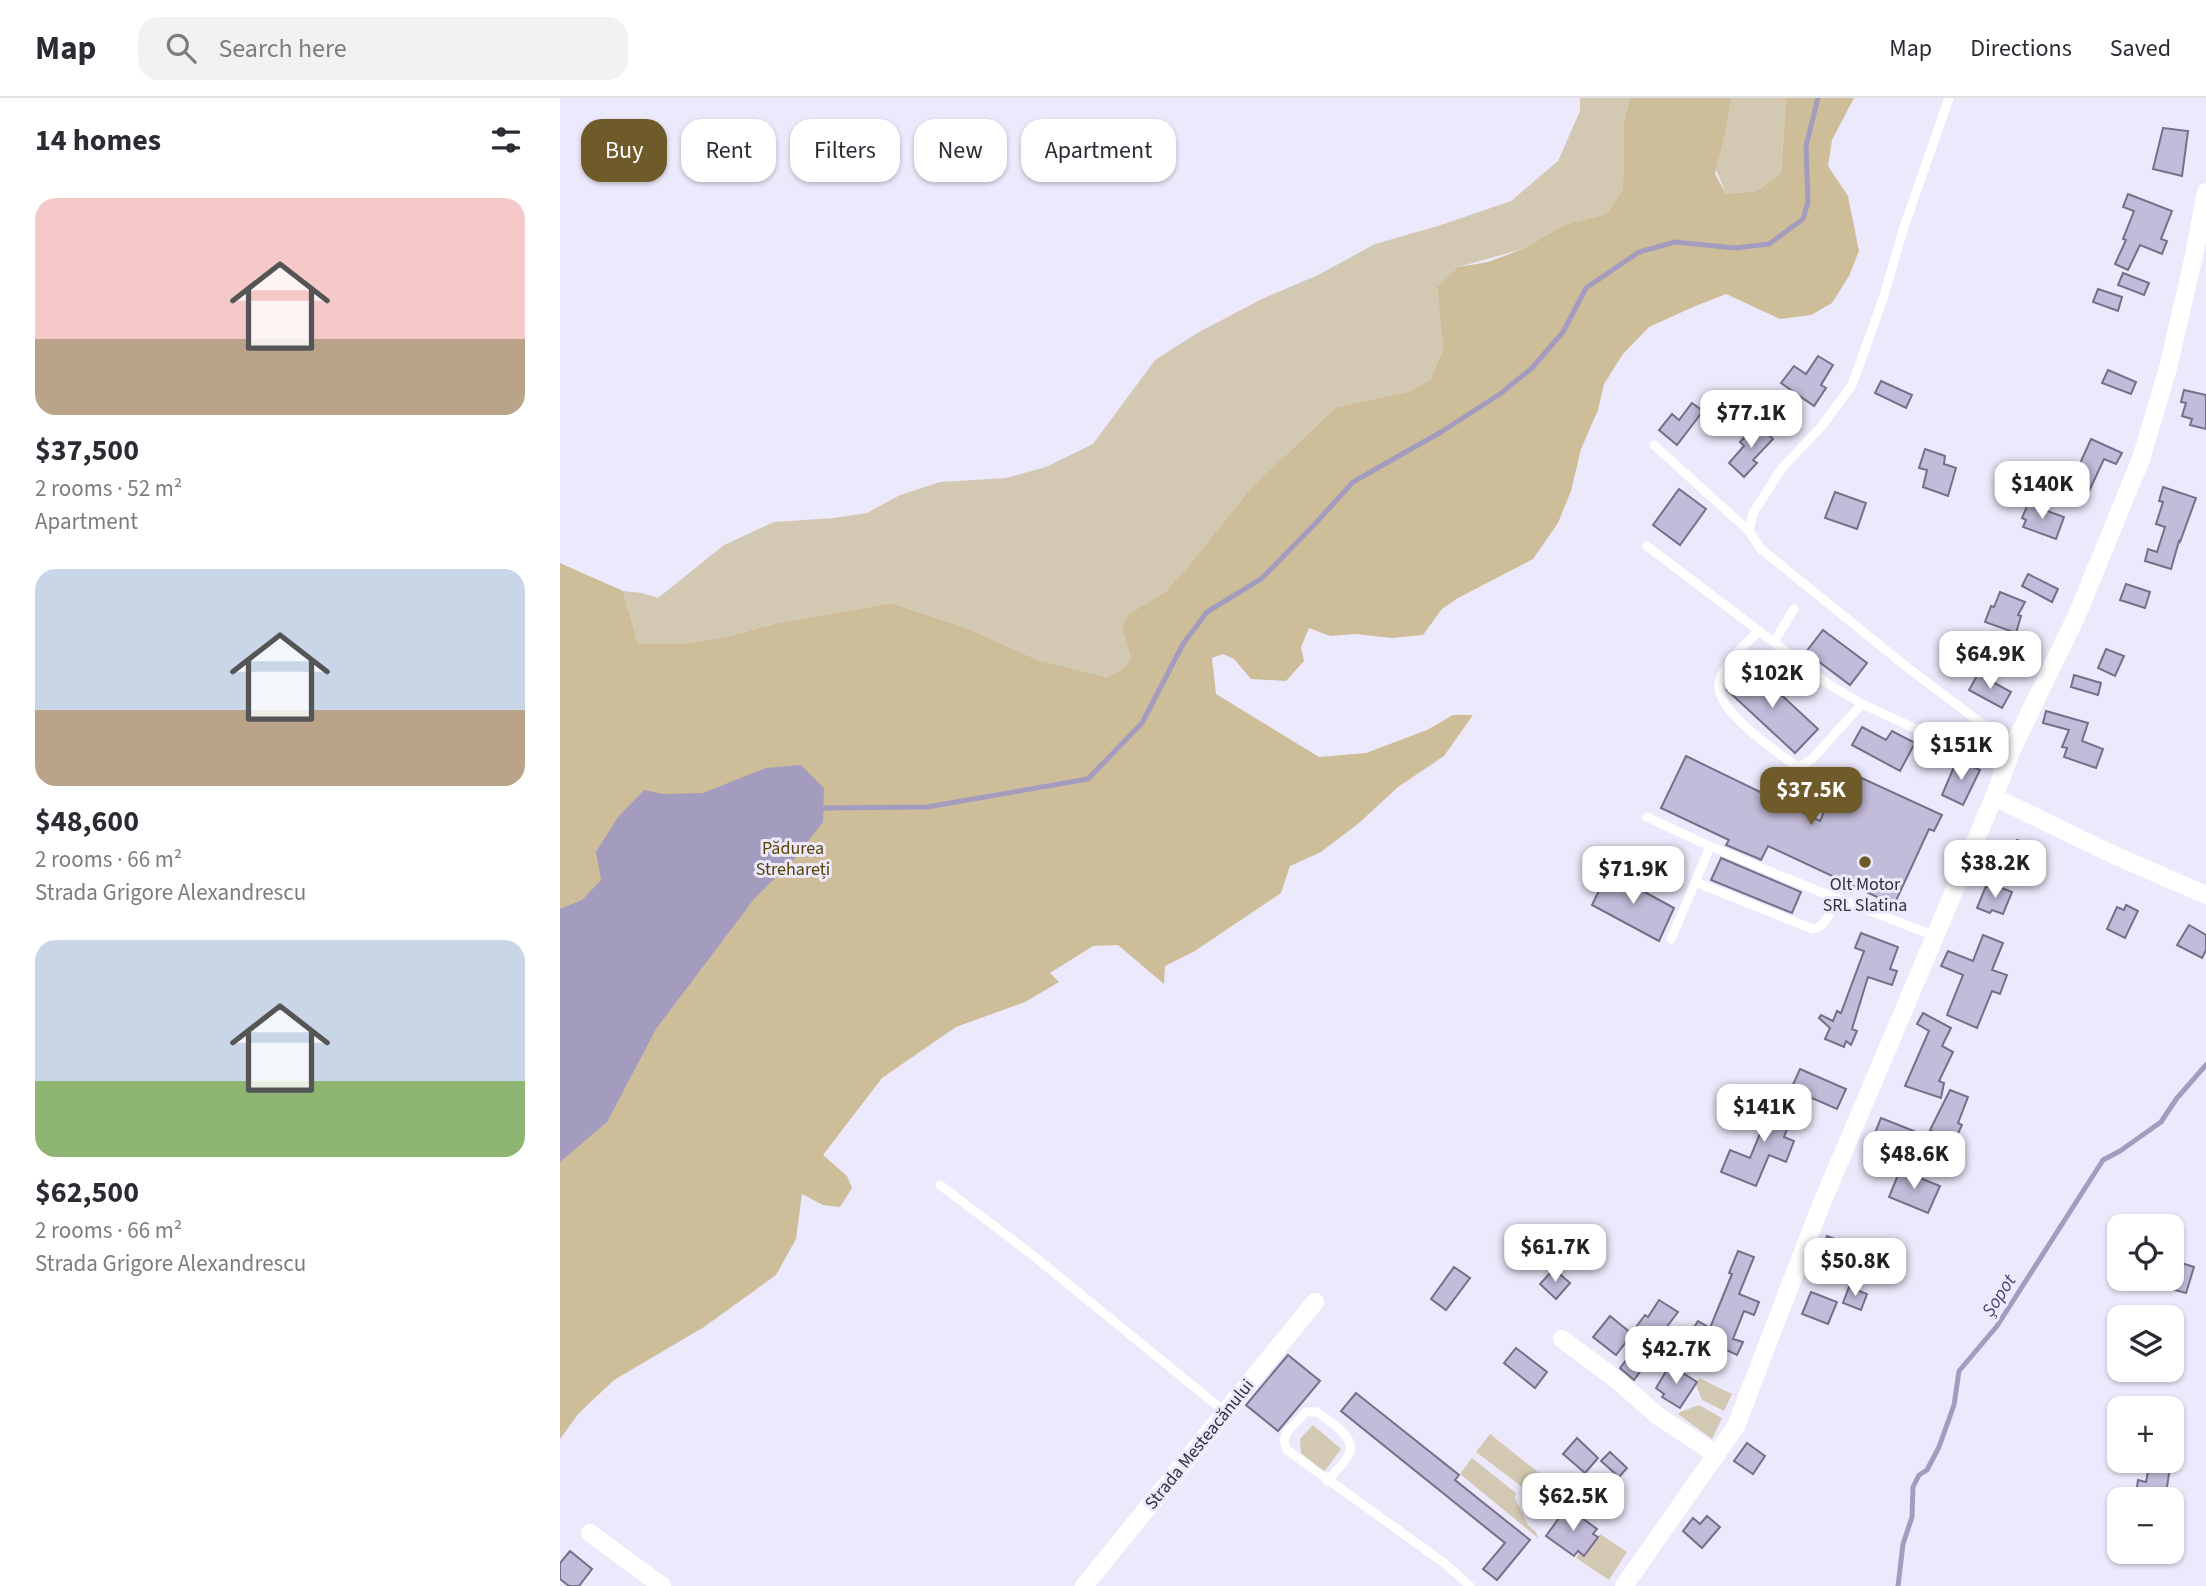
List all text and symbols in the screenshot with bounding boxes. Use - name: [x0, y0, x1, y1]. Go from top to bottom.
- search box: [138, 17, 628, 80]
- text: Map: [35, 25, 96, 72]
- icon: search: [162, 29, 200, 67]
- text: Search here: [218, 30, 347, 67]
- text: Map: [1889, 31, 1932, 66]
- text: Directions: [1970, 31, 2072, 66]
- text: Saved: [2110, 31, 2171, 66]
- text: 14 homes: [35, 119, 161, 162]
- chip: Buy: [581, 119, 667, 182]
- chip: Rent: [681, 119, 776, 182]
- chip: Filters: [790, 119, 900, 182]
- chip: New: [914, 119, 1007, 182]
- chip: Apartment: [1021, 119, 1176, 182]
- icon: filters: [487, 121, 525, 159]
- icon: home: [217, 243, 343, 369]
- pin: $77.1K: [1694, 390, 1808, 450]
- text: $77.1K: [1716, 396, 1786, 429]
- text: $37,500: [35, 429, 139, 472]
- pin: $140K: [1993, 462, 2091, 521]
- text: $140K: [2011, 467, 2073, 500]
- text: 2 rooms · 52 m²: [35, 472, 182, 505]
- text: Apartment: [35, 505, 138, 538]
- icon: home: [217, 614, 343, 740]
- pin: $64.9K: [1933, 632, 2047, 691]
- text: $64.9K: [1955, 637, 2025, 670]
- pin: $102K: [1723, 650, 1821, 710]
- text: $102K: [1741, 656, 1803, 689]
- pin: $151K: [1912, 722, 2010, 782]
- text: $151K: [1930, 728, 1992, 761]
- pin: $37.5K: [1754, 768, 1868, 827]
- text: $37.5K: [1776, 773, 1846, 806]
- text: $48,600: [35, 800, 139, 843]
- park label: Pădurea Strehareți: [756, 836, 830, 882]
- pin: $38.2K: [1938, 840, 2052, 900]
- text: 2 rooms · 66 m²: [35, 843, 182, 876]
- pin: $71.9K: [1576, 846, 1690, 906]
- text: $38.2K: [1960, 846, 2030, 879]
- text: $71.9K: [1598, 852, 1668, 885]
- marker: Olt Motor SRL Slatina: [1857, 854, 1873, 870]
- place label: Olt Motor SRL Slatina: [1823, 872, 1907, 918]
- text: Strada Grigore Alexandrescu: [35, 876, 306, 909]
- icon: home: [217, 985, 343, 1111]
- pin: $141K: [1715, 1084, 1813, 1144]
- text: $141K: [1733, 1090, 1795, 1123]
- pin: $48.6K: [1857, 1132, 1971, 1191]
- text: $48.6K: [1879, 1137, 1949, 1170]
- text: $62,500: [35, 1171, 139, 1214]
- text: 2 rooms · 66 m²: [35, 1214, 182, 1247]
- map controls: [2107, 1214, 2184, 1564]
- button: locate: [2107, 1214, 2184, 1291]
- pin: $61.7K: [1498, 1224, 1612, 1284]
- text: $61.7K: [1520, 1230, 1590, 1263]
- pin: $50.8K: [1798, 1238, 1912, 1298]
- text: $50.8K: [1820, 1244, 1890, 1277]
- text: Strada Grigore Alexandrescu: [35, 1247, 306, 1280]
- water label: Șopot: [1976, 1269, 2023, 1322]
- button: layers: [2107, 1305, 2184, 1382]
- pin: $42.7K: [1619, 1326, 1733, 1386]
- text: $42.7K: [1641, 1332, 1711, 1365]
- street label: Strada Mesteacănului: [1139, 1374, 1260, 1515]
- button: +: [2107, 1396, 2184, 1473]
- pin: $62.5K: [1516, 1474, 1630, 1533]
- text: $62.5K: [1538, 1479, 1608, 1512]
- button: −: [2107, 1487, 2184, 1564]

